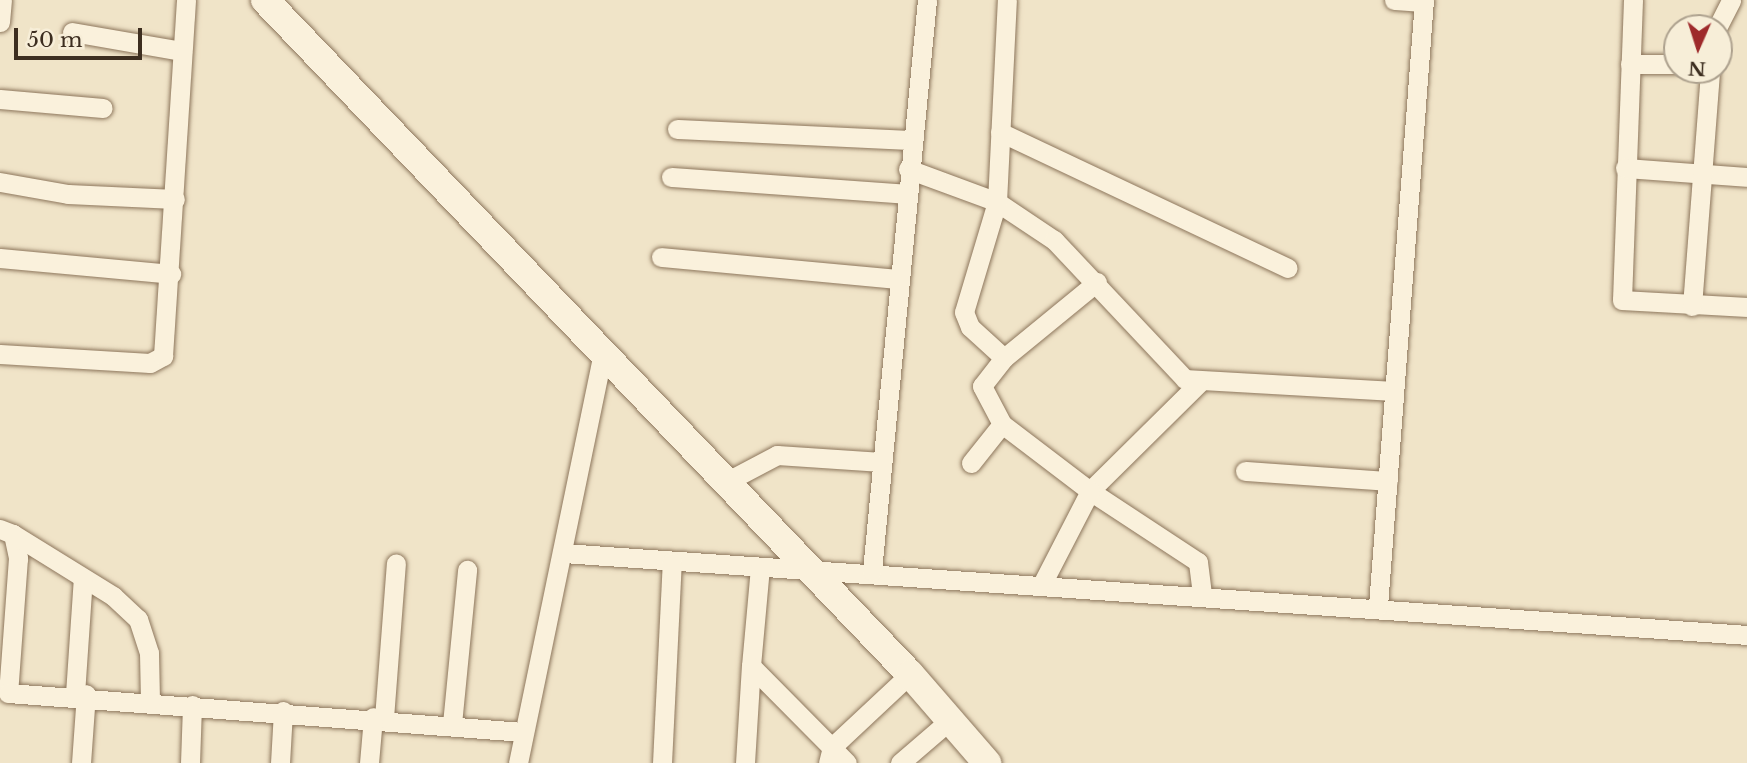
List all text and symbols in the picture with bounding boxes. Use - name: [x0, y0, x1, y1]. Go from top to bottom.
- scale bar: [18, 14, 145, 58]
- north arrow: [1663, 14, 1733, 84]
- text: 50 m: [27, 27, 82, 53]
- text: N: [1687, 57, 1707, 80]

